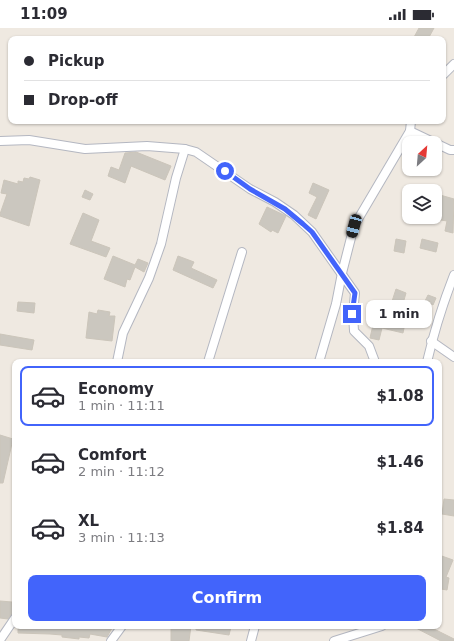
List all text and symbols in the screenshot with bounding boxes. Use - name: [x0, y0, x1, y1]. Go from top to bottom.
- text: 11:09: [20, 5, 68, 23]
- text: Pickup: [48, 52, 104, 70]
- text: Drop-off: [48, 91, 118, 109]
- north arrow: [402, 136, 442, 176]
- map controls: [402, 136, 442, 224]
- route start: [216, 162, 234, 180]
- button: layers: [402, 184, 442, 224]
- car: [345, 213, 363, 239]
- callout: 1 min: [366, 300, 432, 328]
- route end: [343, 305, 361, 323]
- text: 1 min: [379, 306, 419, 321]
- icon: car: [30, 378, 66, 414]
- text: Economy: [78, 380, 154, 398]
- text: $1.08: [377, 387, 424, 405]
- text: 1 min · 11:11: [78, 398, 165, 413]
- icon: car: [30, 444, 66, 480]
- text: Comfort: [78, 446, 146, 464]
- text: $1.46: [377, 453, 424, 471]
- text: 2 min · 11:12: [78, 464, 165, 479]
- icon: car: [30, 510, 66, 546]
- text: XL: [78, 512, 99, 530]
- text: $1.84: [377, 519, 424, 537]
- text: 3 min · 11:13: [78, 530, 165, 545]
- button: Confirm: [28, 575, 426, 621]

